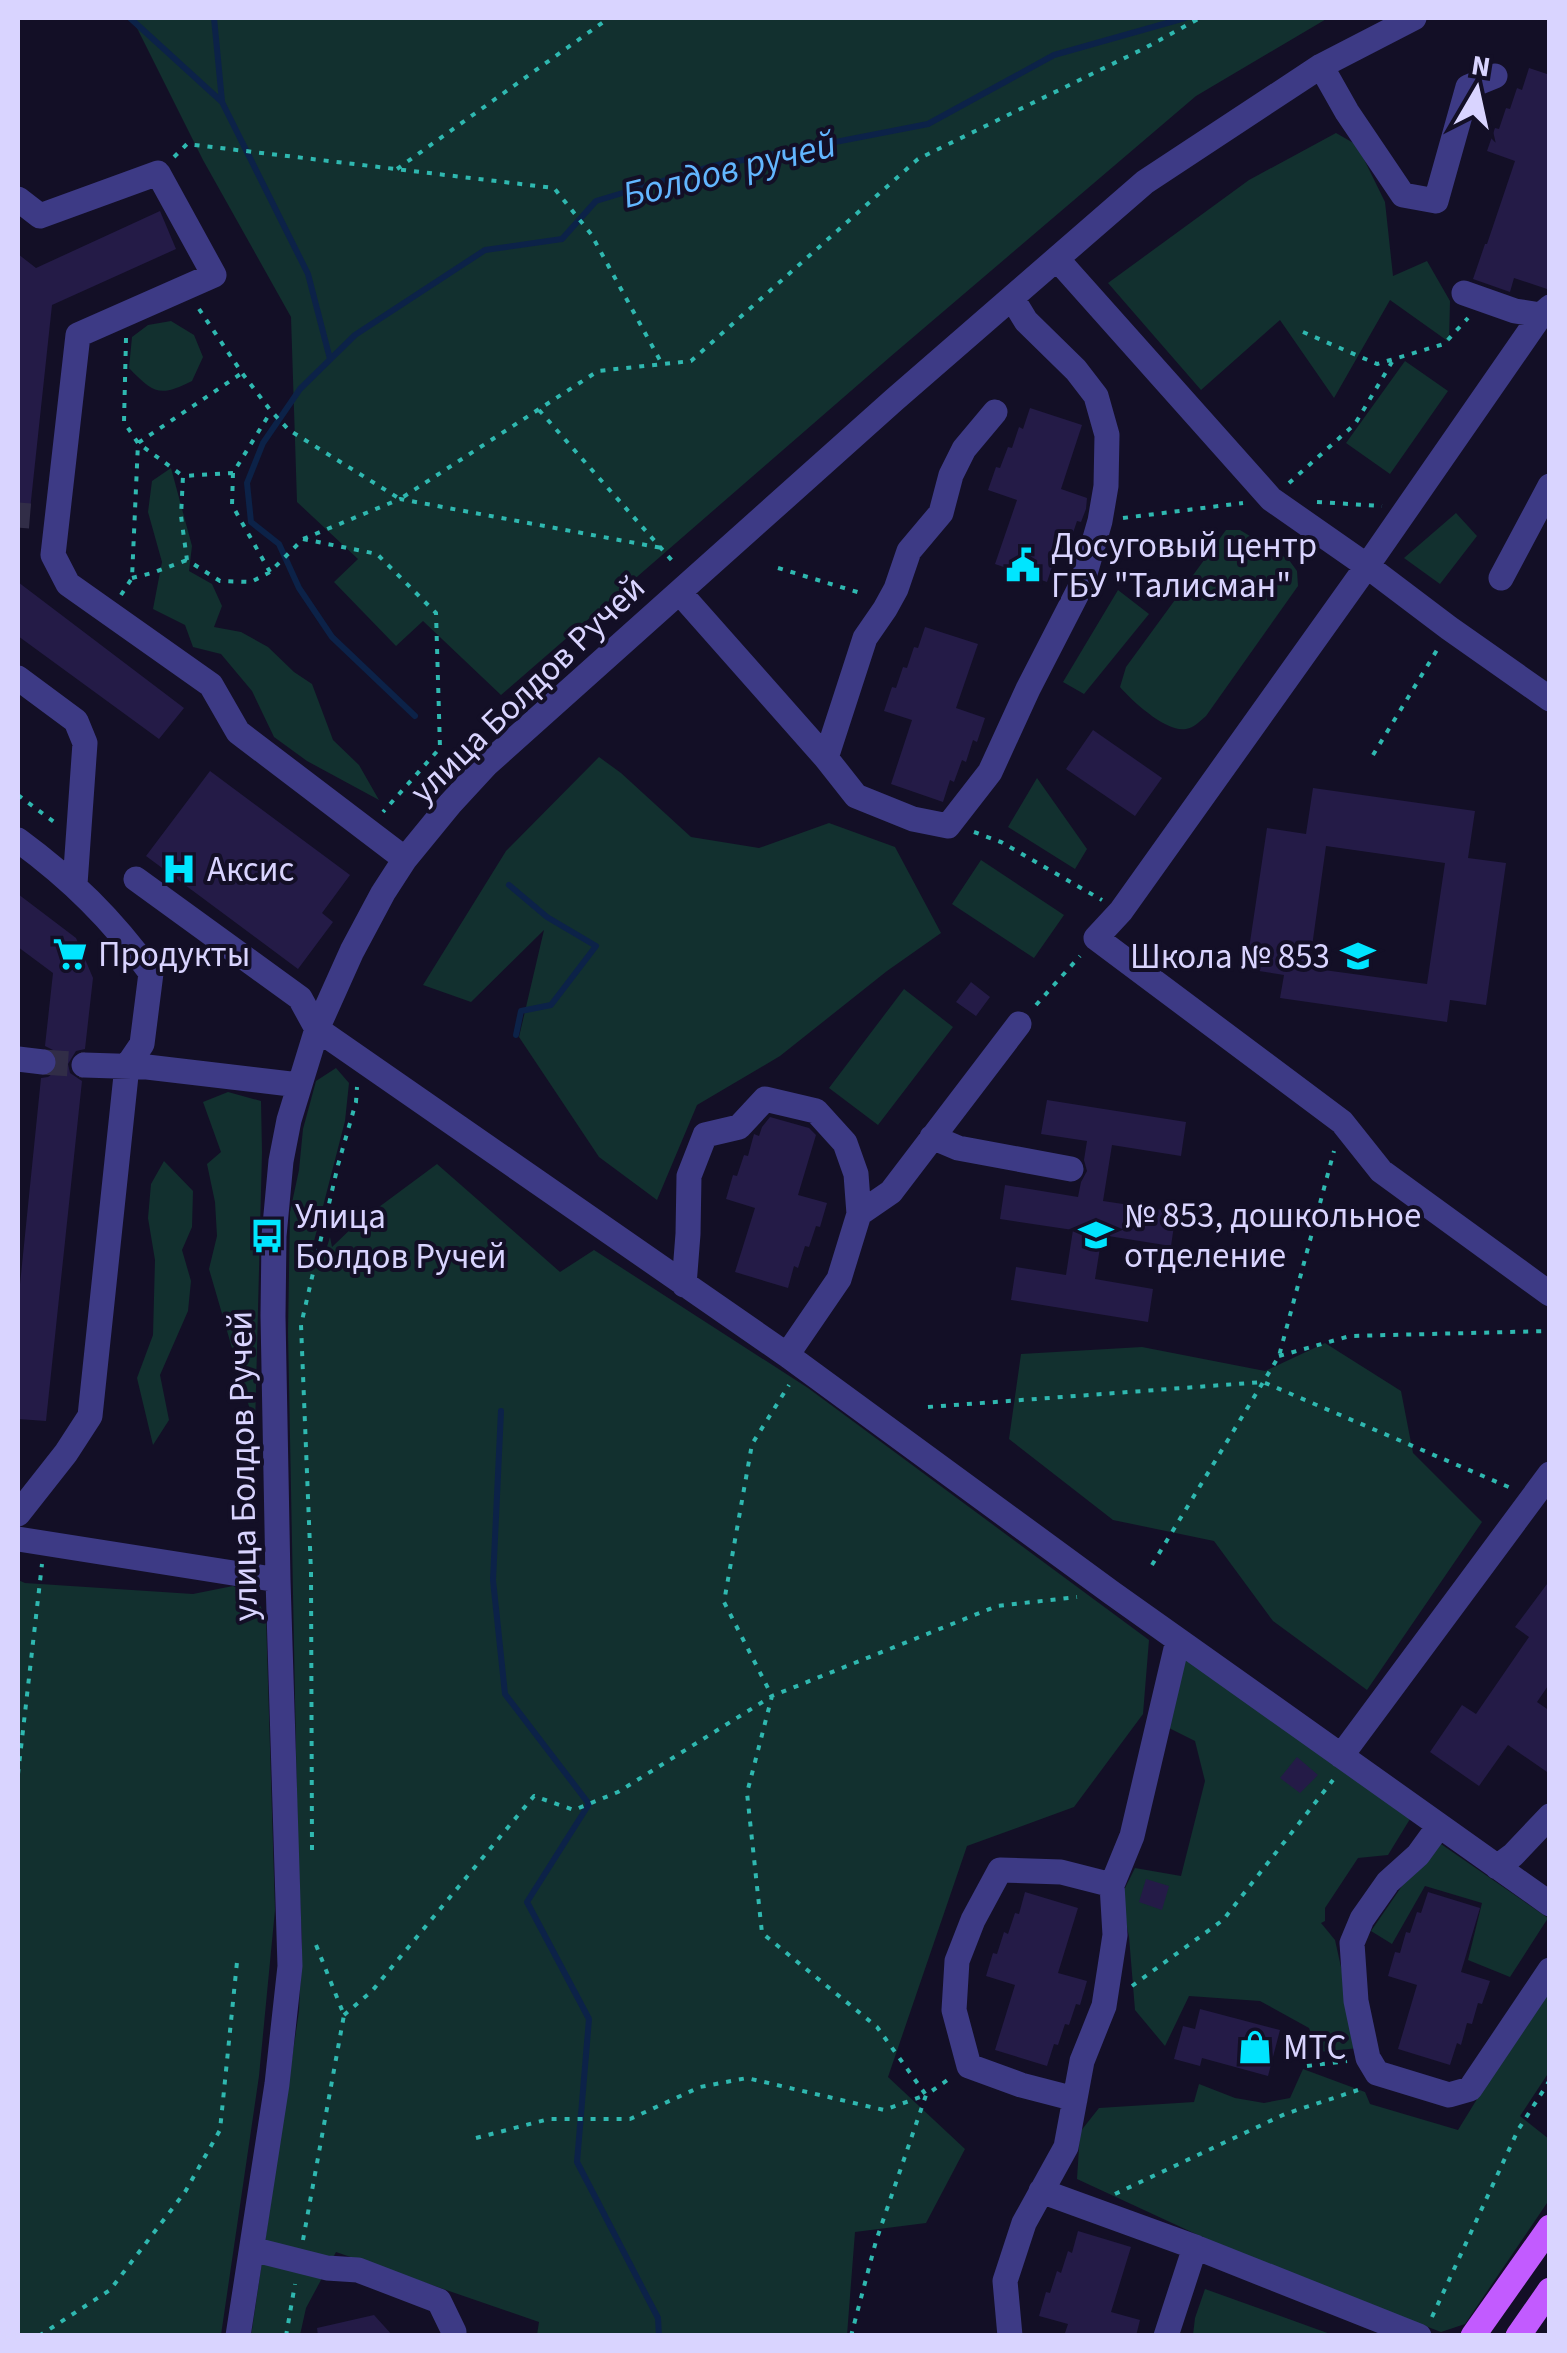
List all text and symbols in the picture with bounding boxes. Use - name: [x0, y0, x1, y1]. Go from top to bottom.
- north arrow: [1427, 40, 1527, 140]
- text: N: [1468, 45, 1493, 88]
- water label: Болдов ручей: [617, 117, 842, 223]
- place label: Досуговый центр ГБУ "Талисман": [1051, 521, 1317, 611]
- public building icon: Досуговый центр ГБУ "Талисман": [1004, 546, 1042, 584]
- street label: улица Болдов Ручей: [399, 564, 657, 815]
- place label: Аксис: [207, 845, 294, 895]
- hospital icon: Аксис: [160, 850, 198, 888]
- place label: Продукты: [98, 930, 250, 980]
- place label: Школа № 853: [1130, 932, 1330, 982]
- supermarket icon: Продукты: [51, 935, 89, 973]
- school or university icon: Школа № 853: [1339, 937, 1377, 975]
- place label: № 853, дошкольное отделение: [1124, 1191, 1421, 1281]
- place label: Улица Болдов Ручей: [295, 1192, 506, 1282]
- school or university icon: № 853, дошкольное отделение: [1077, 1216, 1115, 1254]
- bus stop icon: Улица Болдов Ручей: [248, 1217, 286, 1255]
- street label: улица Болдов Ручей: [215, 1310, 271, 1622]
- place label: МТС: [1283, 2023, 1346, 2073]
- shop icon: МТС: [1236, 2028, 1274, 2066]

